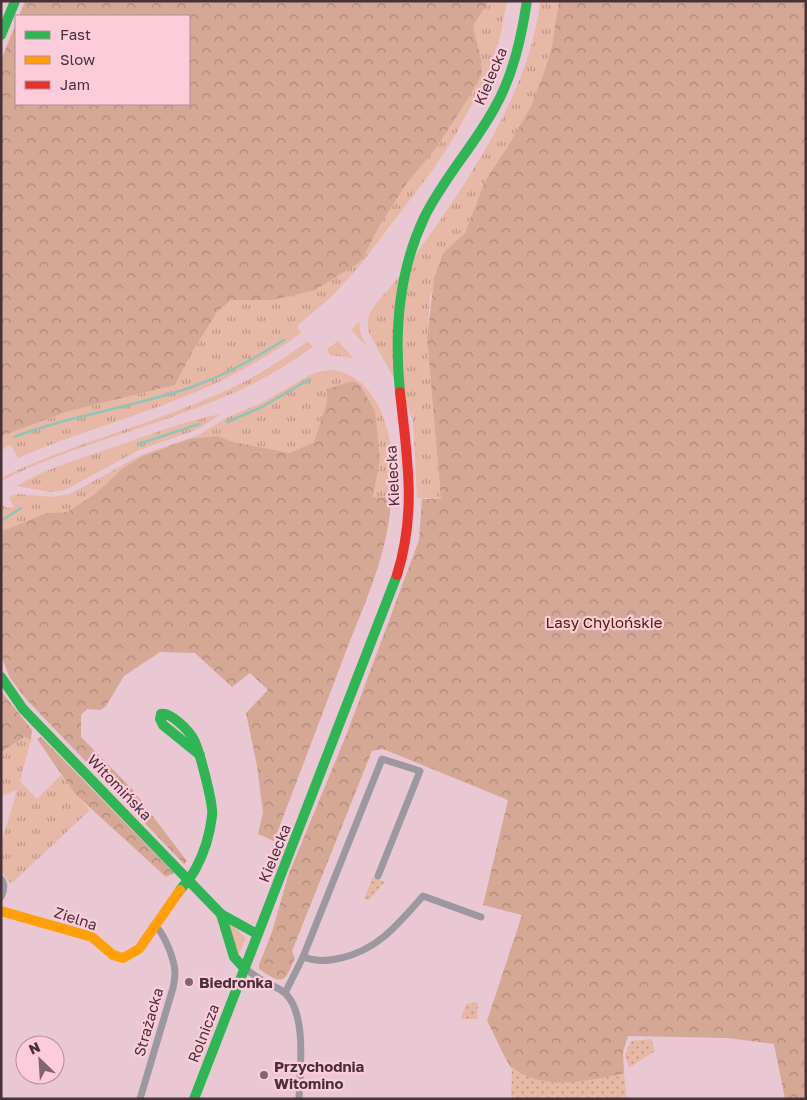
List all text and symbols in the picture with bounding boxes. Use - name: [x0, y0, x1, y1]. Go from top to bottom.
- legend: [15, 15, 190, 105]
- text: Fast: [60, 25, 91, 43]
- street label: Kielecka: [470, 44, 510, 108]
- text: Slow: [60, 50, 95, 68]
- text: Jam: [60, 75, 90, 93]
- street label: Kielecka: [381, 445, 403, 507]
- park label: Lasy Chylońskie: [546, 613, 663, 631]
- street label: Witomińska: [84, 750, 156, 824]
- street label: Kielecka: [254, 821, 294, 885]
- street label: Zielna: [52, 903, 100, 933]
- place label: Biedronka: [199, 973, 273, 991]
- marker: Biedronka: [183, 976, 195, 988]
- street label: Strażacka: [130, 986, 166, 1058]
- street label: Rolnicza: [184, 1001, 222, 1065]
- north arrow: [15, 1035, 65, 1085]
- text: N: [26, 1038, 43, 1058]
- place label: Przychodnia Witomino: [274, 1057, 365, 1092]
- marker: Przychodnia Witomino: [258, 1069, 270, 1081]

